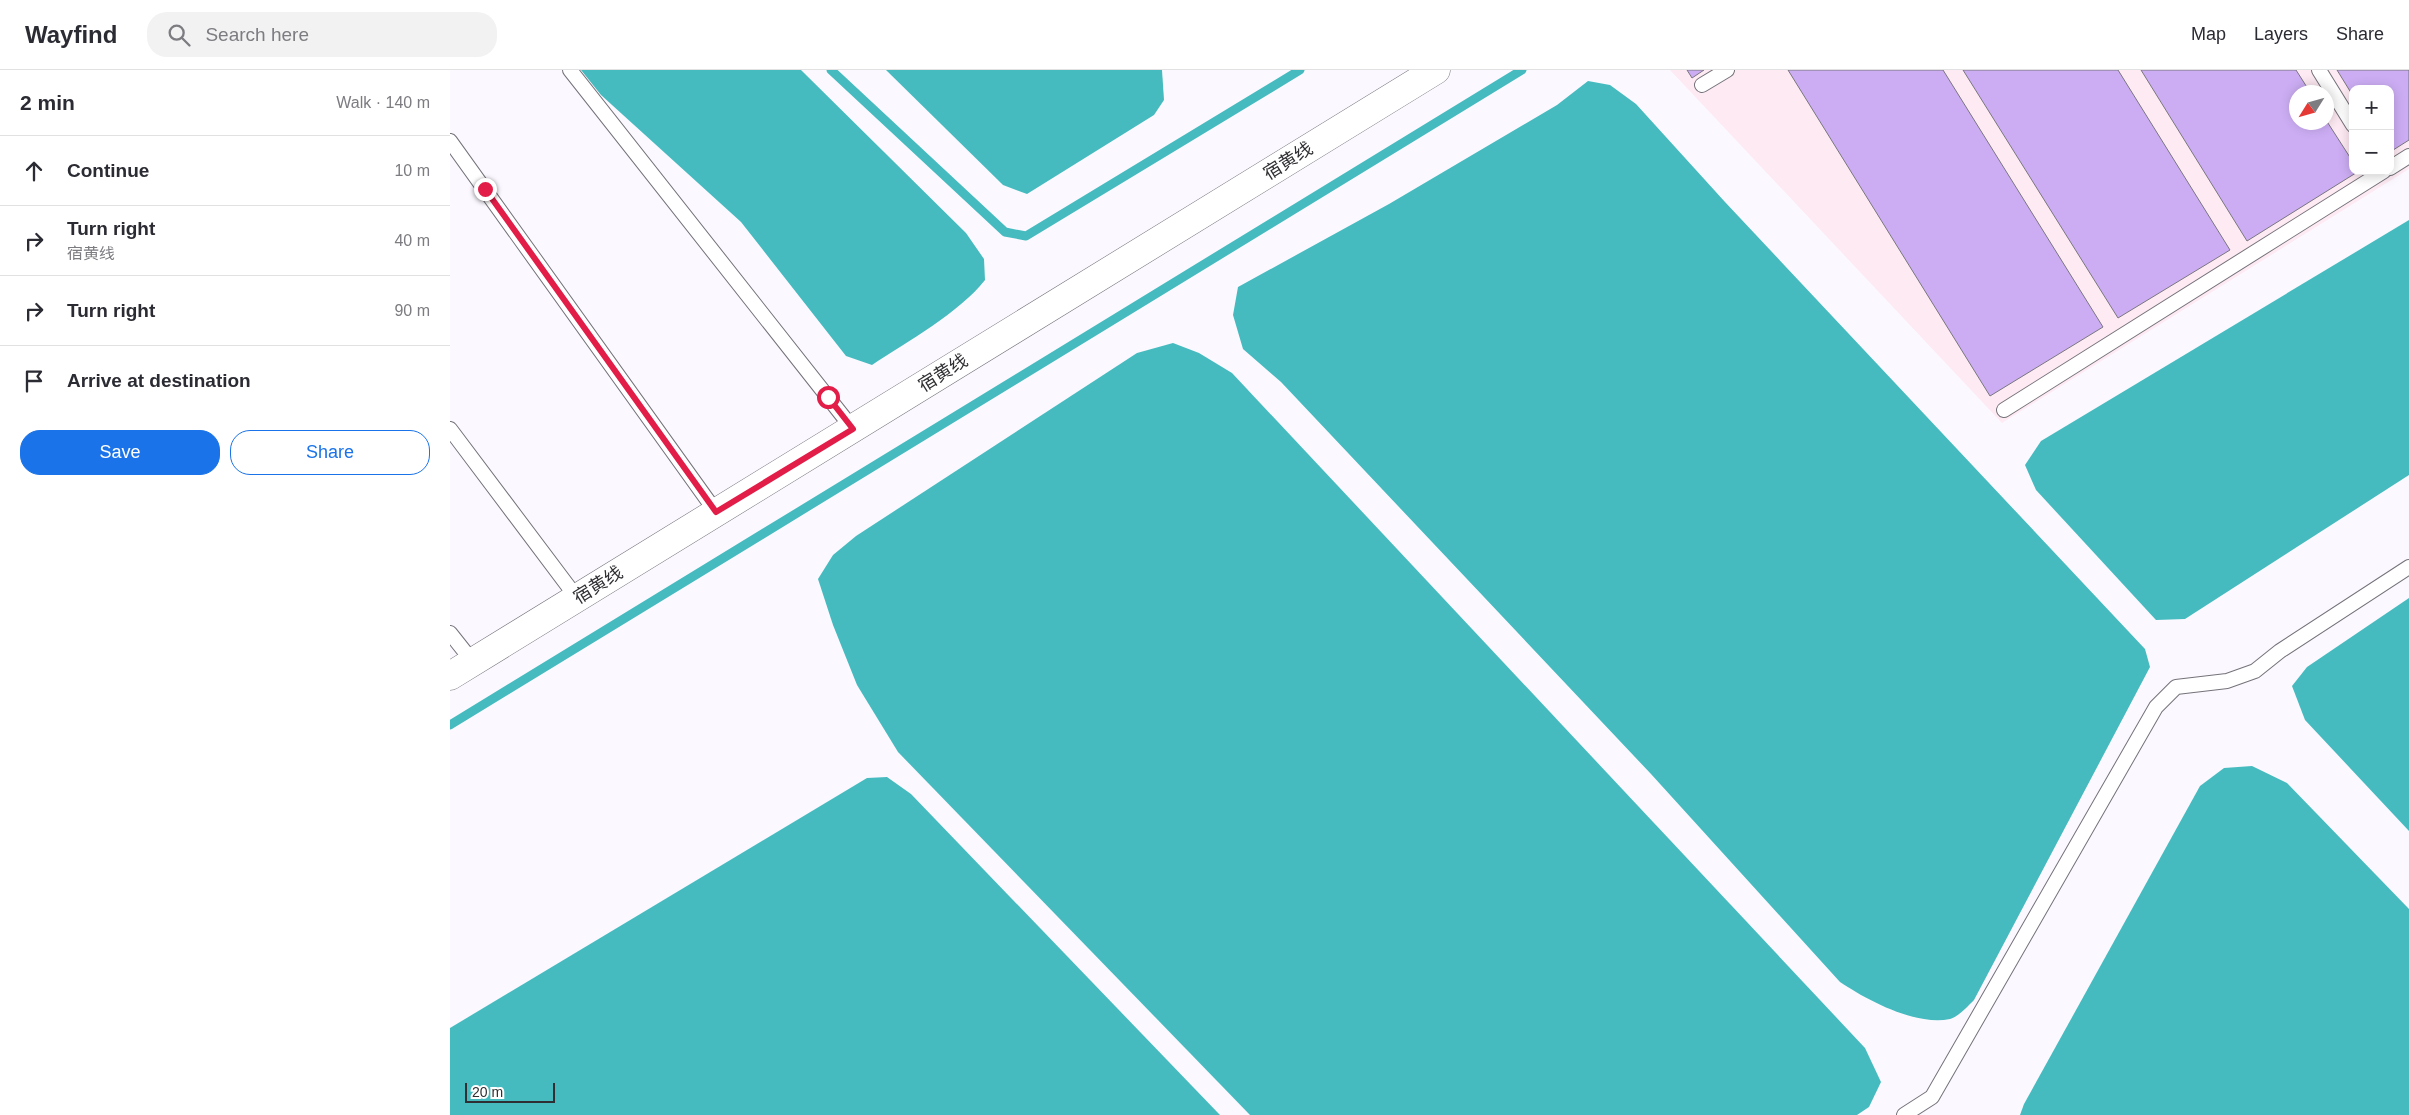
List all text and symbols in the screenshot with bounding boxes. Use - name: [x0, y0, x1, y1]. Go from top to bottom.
- search box: [147, 12, 497, 57]
- text: Wayfind: [25, 21, 117, 48]
- icon: search: [165, 21, 193, 49]
- text: Search here: [205, 24, 309, 45]
- text: Map: [2191, 24, 2226, 44]
- text: Layers: [2254, 24, 2308, 44]
- text: Share: [2336, 24, 2384, 44]
- north arrow: [2289, 85, 2334, 130]
- map controls: [2349, 85, 2394, 175]
- button: +: [2349, 85, 2394, 130]
- text: 2 min: [20, 91, 75, 114]
- text: Walk · 140 m: [336, 94, 430, 111]
- button: −: [2349, 130, 2394, 175]
- street label: 宿黄线: [1260, 138, 1316, 184]
- icon: ahead: [20, 157, 48, 185]
- text: Continue: [67, 160, 149, 181]
- text: 10 m: [394, 162, 430, 179]
- route end: [474, 178, 497, 201]
- text: Turn right: [67, 218, 155, 239]
- icon: right: [20, 227, 48, 255]
- text: 40 m: [394, 232, 430, 249]
- text: 宿黄线: [67, 245, 115, 262]
- icon: right: [20, 297, 48, 325]
- text: Turn right: [67, 300, 155, 321]
- text: 90 m: [394, 302, 430, 319]
- street label: 宿黄线: [915, 350, 971, 396]
- icon: arrive: [20, 367, 48, 395]
- text: Arrive at destination: [67, 370, 251, 391]
- route start: [817, 386, 840, 409]
- button: Save: [20, 430, 220, 475]
- button: Share: [230, 430, 430, 475]
- street label: 宿黄线: [570, 562, 626, 608]
- scale bar: [465, 1080, 555, 1103]
- text: 20 m: [472, 1084, 503, 1100]

